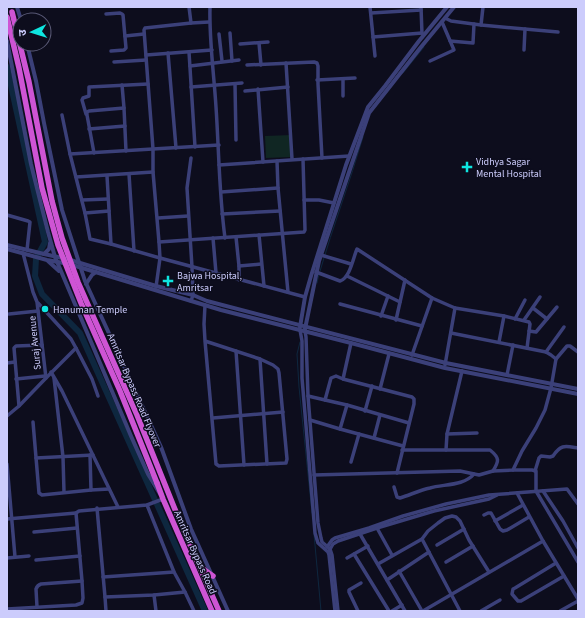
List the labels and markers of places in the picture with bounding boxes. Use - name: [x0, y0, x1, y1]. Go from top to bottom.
- place label: Vidhya Sagar Mental Hospital: [476, 155, 542, 181]
- marker: Vidhya Sagar Mental Hospital: [461, 161, 473, 173]
- place label: Bajwa Hospital, Amritsar: [177, 269, 242, 295]
- marker: Bajwa Hospital, Amritsar: [162, 275, 174, 287]
- place label: Hanuman Temple: [53, 303, 127, 317]
- marker: Hanuman Temple: [40, 304, 50, 314]

